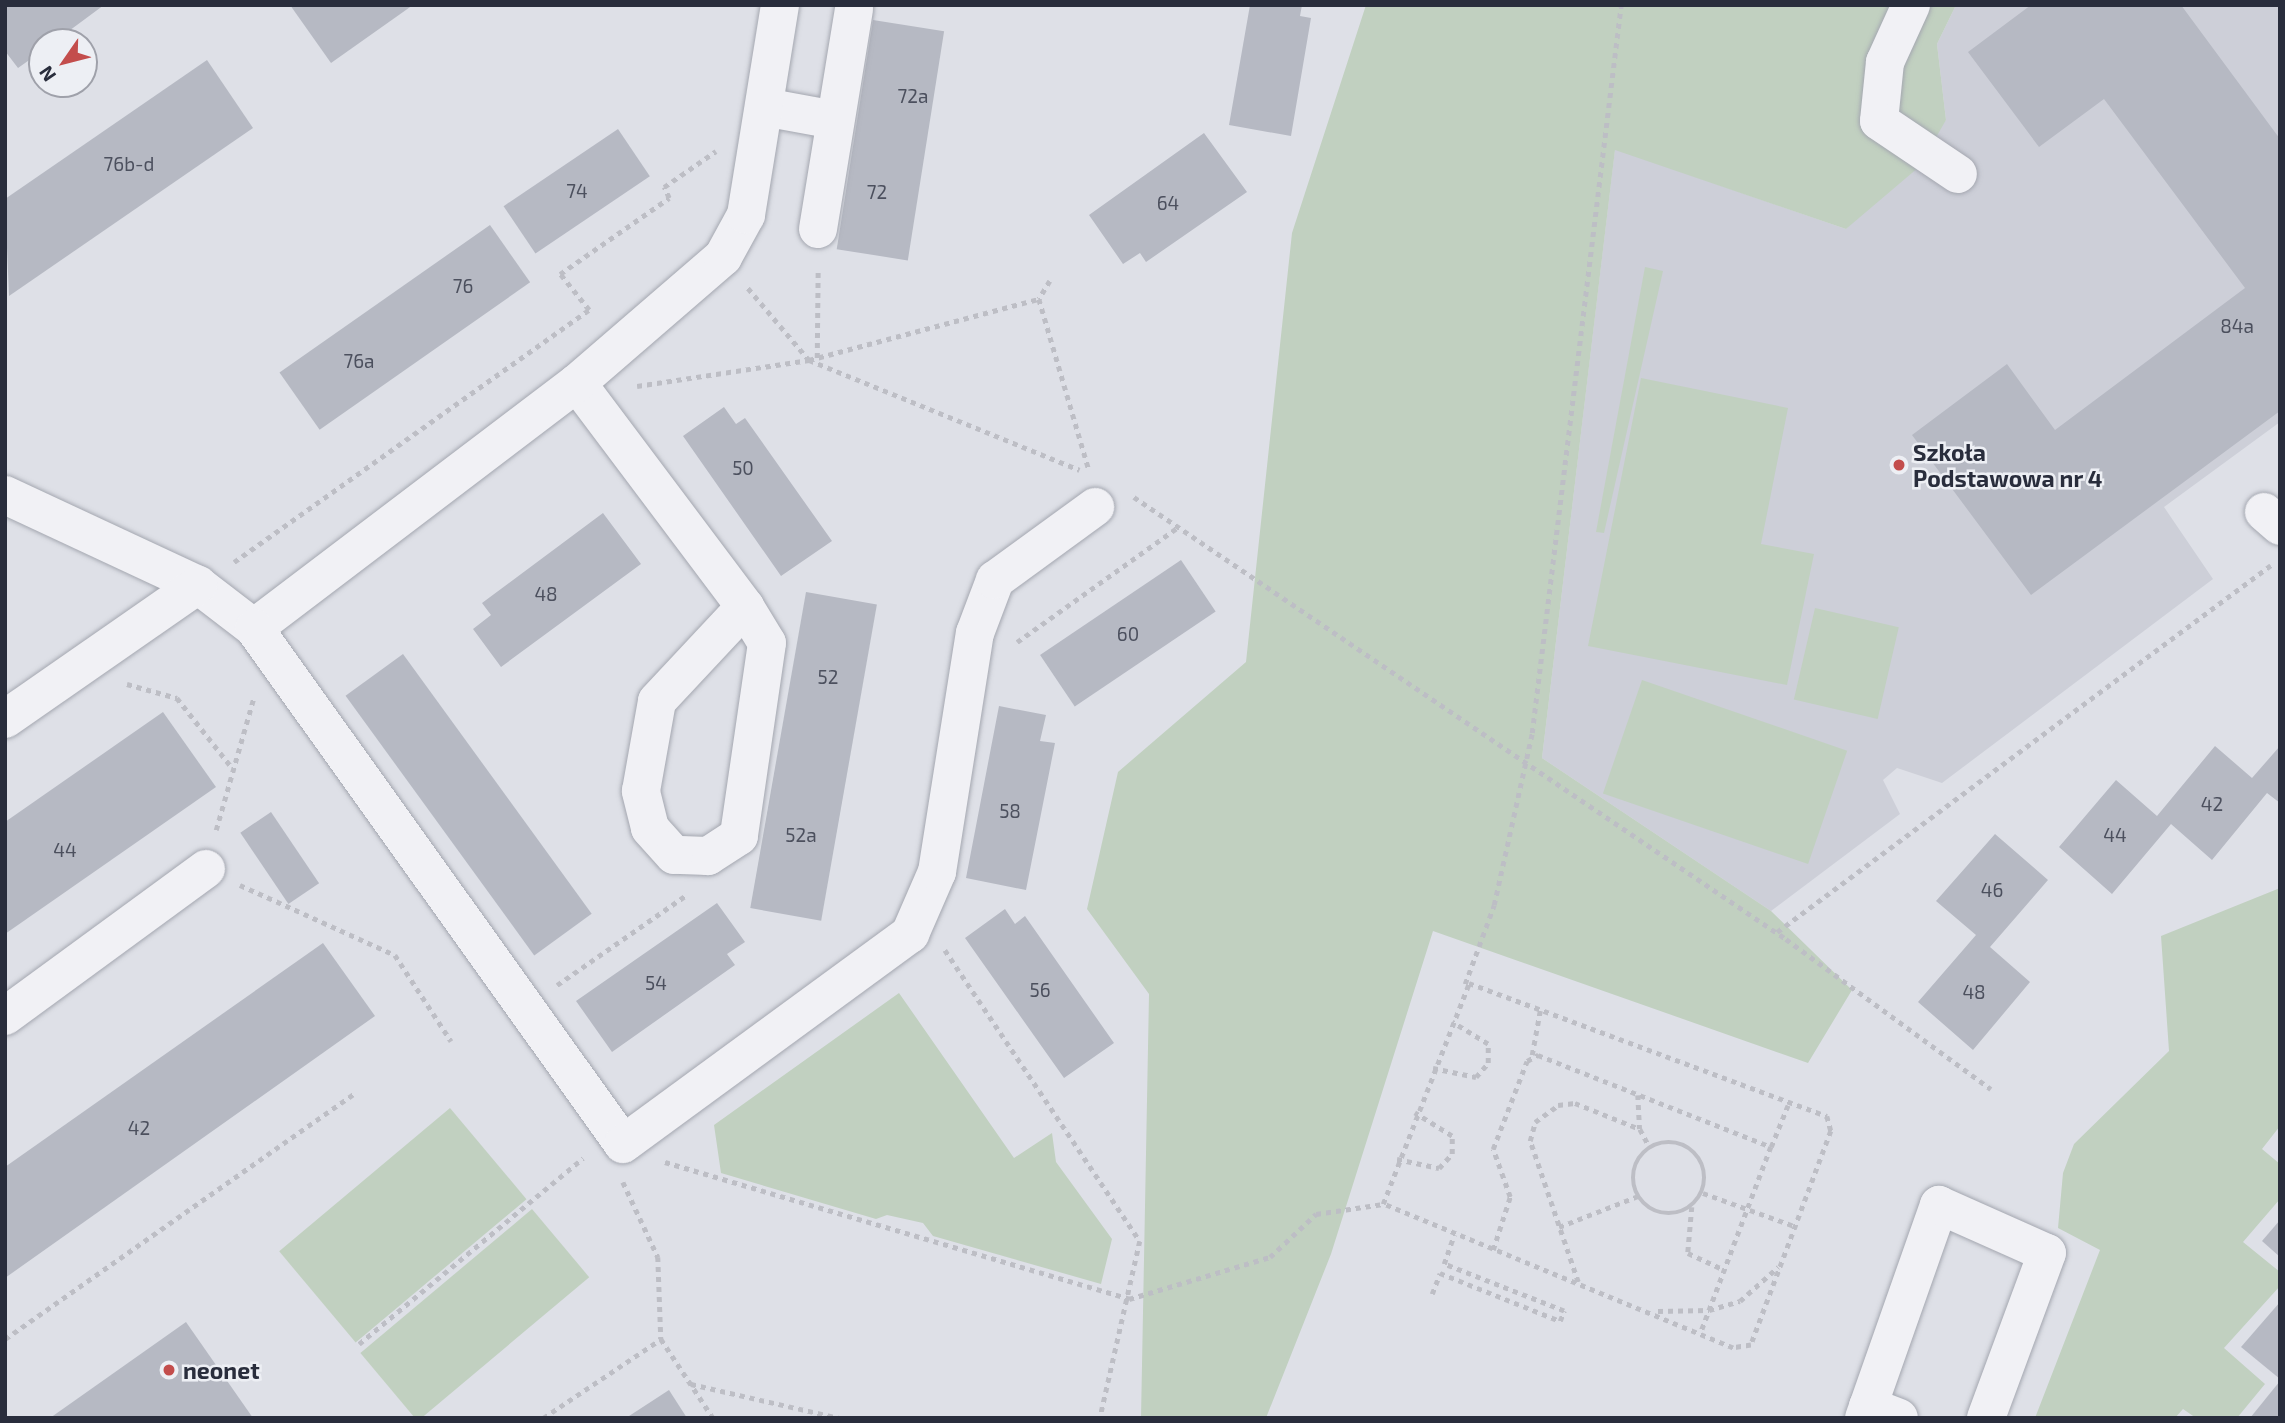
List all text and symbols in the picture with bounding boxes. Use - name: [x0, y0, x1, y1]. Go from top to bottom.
- north arrow: [28, 28, 98, 98]
- text: N: [34, 62, 60, 86]
- house number: 72a: [898, 85, 928, 107]
- house number: 76b-d: [104, 153, 154, 175]
- house number: 74: [566, 180, 588, 202]
- house number: 72: [867, 181, 887, 203]
- house number: 64: [1157, 192, 1179, 214]
- house number: 76: [453, 275, 473, 297]
- house number: 84a: [2220, 315, 2254, 337]
- house number: 76a: [343, 350, 375, 372]
- place label: Szkoła Podstawowa nr 4: [1913, 438, 2103, 492]
- house number: 50: [732, 457, 754, 479]
- marker: Szkoła Podstawowa nr 4: [1891, 457, 1907, 473]
- house number: 48: [534, 583, 558, 605]
- house number: 60: [1117, 623, 1139, 645]
- house number: 52: [818, 666, 838, 688]
- house number: 42: [2201, 793, 2223, 815]
- house number: 58: [999, 800, 1021, 822]
- house number: 52a: [785, 824, 817, 846]
- house number: 44: [2103, 824, 2127, 846]
- house number: 44: [53, 839, 77, 861]
- house number: 46: [1981, 879, 2003, 901]
- house number: 54: [645, 972, 667, 994]
- house number: 56: [1029, 979, 1051, 1001]
- house number: 48: [1962, 981, 1986, 1003]
- house number: 42: [128, 1117, 150, 1139]
- place label: neonet: [183, 1356, 260, 1384]
- marker: neonet: [161, 1362, 177, 1378]

